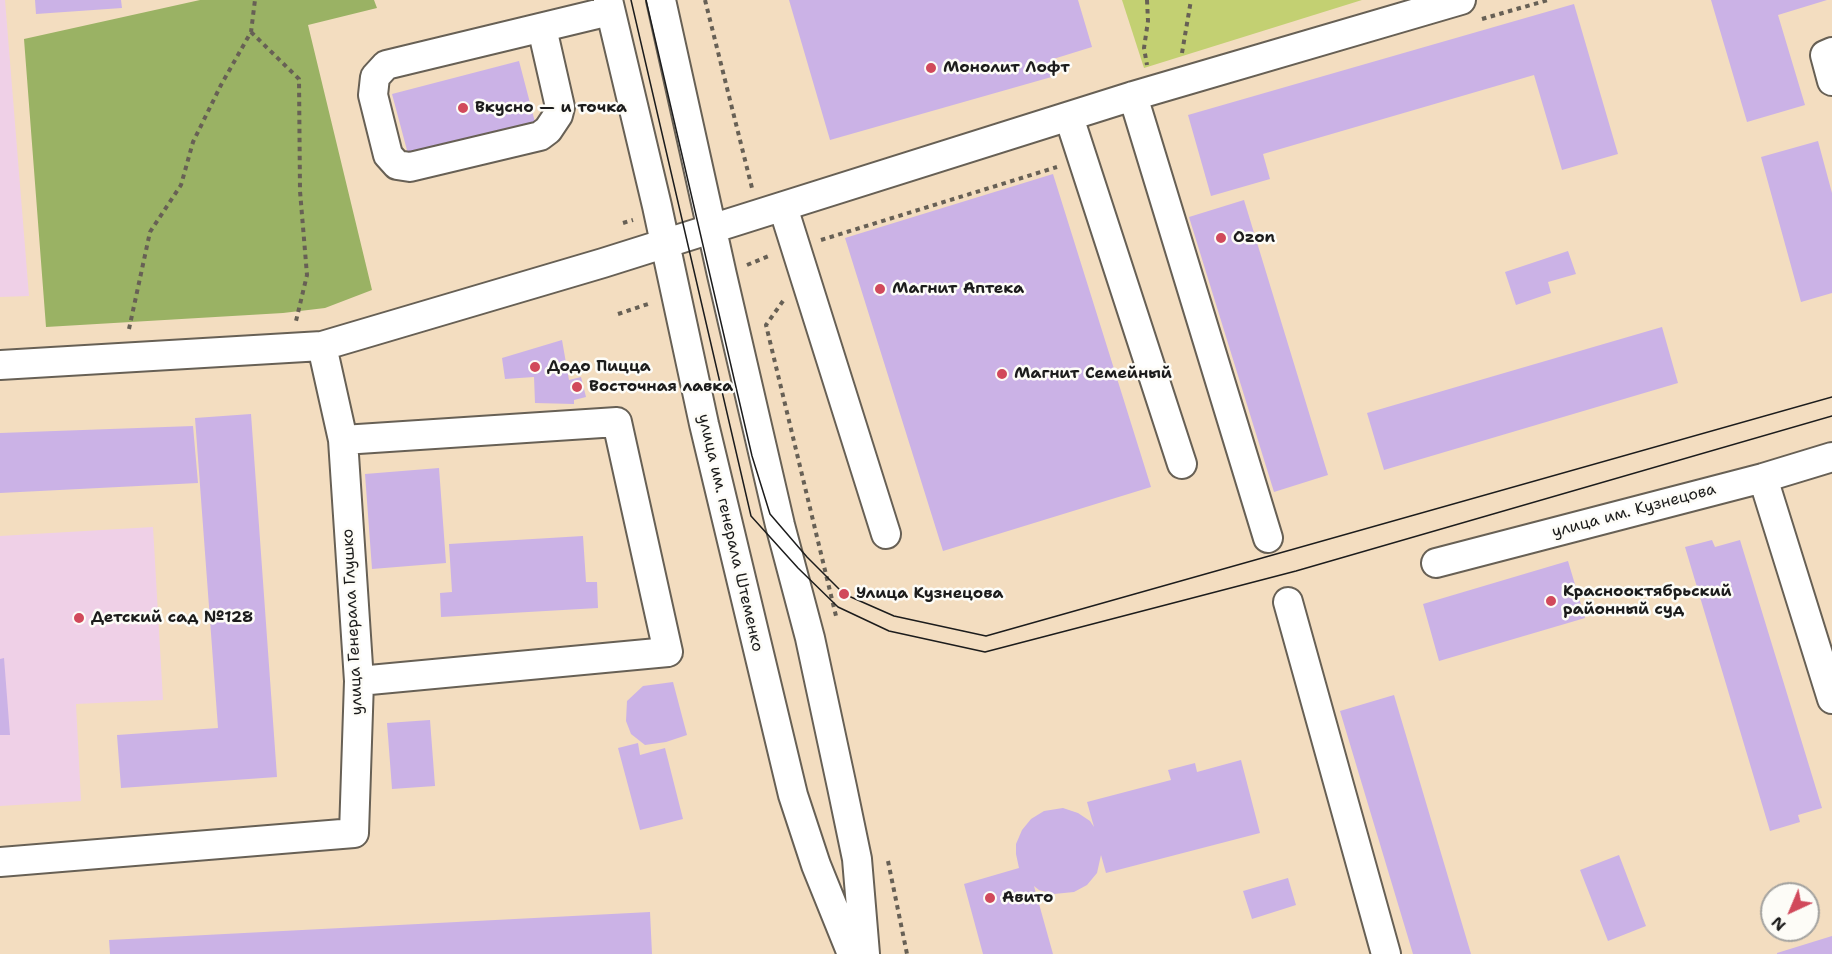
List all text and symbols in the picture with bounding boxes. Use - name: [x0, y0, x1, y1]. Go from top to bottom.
- place label: Монолит Лофт: [943, 58, 1070, 78]
- marker: Монолит Лофт: [924, 61, 938, 75]
- place label: Вкусно — и точка: [475, 98, 627, 118]
- marker: Вкусно — и точка: [456, 101, 470, 115]
- place label: Ozon: [1233, 228, 1275, 248]
- marker: Ozon: [1214, 231, 1228, 245]
- place label: Магнит Аптека: [892, 279, 1024, 299]
- marker: Магнит Аптека: [873, 282, 887, 296]
- place label: Додо Пицца: [547, 357, 651, 377]
- marker: Додо Пицца: [528, 360, 542, 374]
- place label: Магнит Семейный: [1014, 364, 1172, 384]
- marker: Магнит Семейный: [995, 367, 1009, 381]
- place label: Восточная лавка: [589, 377, 733, 397]
- marker: Восточная лавка: [570, 380, 584, 394]
- street label: улица им. генерала Штеменко: [693, 412, 767, 654]
- street label: улица им. Кузнецова: [1550, 480, 1718, 542]
- street label: улица Генерала Глушко: [339, 528, 367, 716]
- place label: Краснооктябрьский районный суд: [1563, 582, 1732, 620]
- place label: Улица Кузнецова: [856, 584, 1003, 604]
- marker: Улица Кузнецова: [837, 587, 851, 601]
- marker: Краснооктябрьский районный суд: [1544, 594, 1558, 608]
- place label: Детский сад №128: [91, 608, 253, 628]
- marker: Детский сад №128: [72, 611, 86, 625]
- north arrow: [1760, 882, 1820, 942]
- place label: Авито: [1002, 888, 1053, 908]
- marker: Авито: [983, 891, 997, 905]
- text: N: [1767, 912, 1790, 936]

